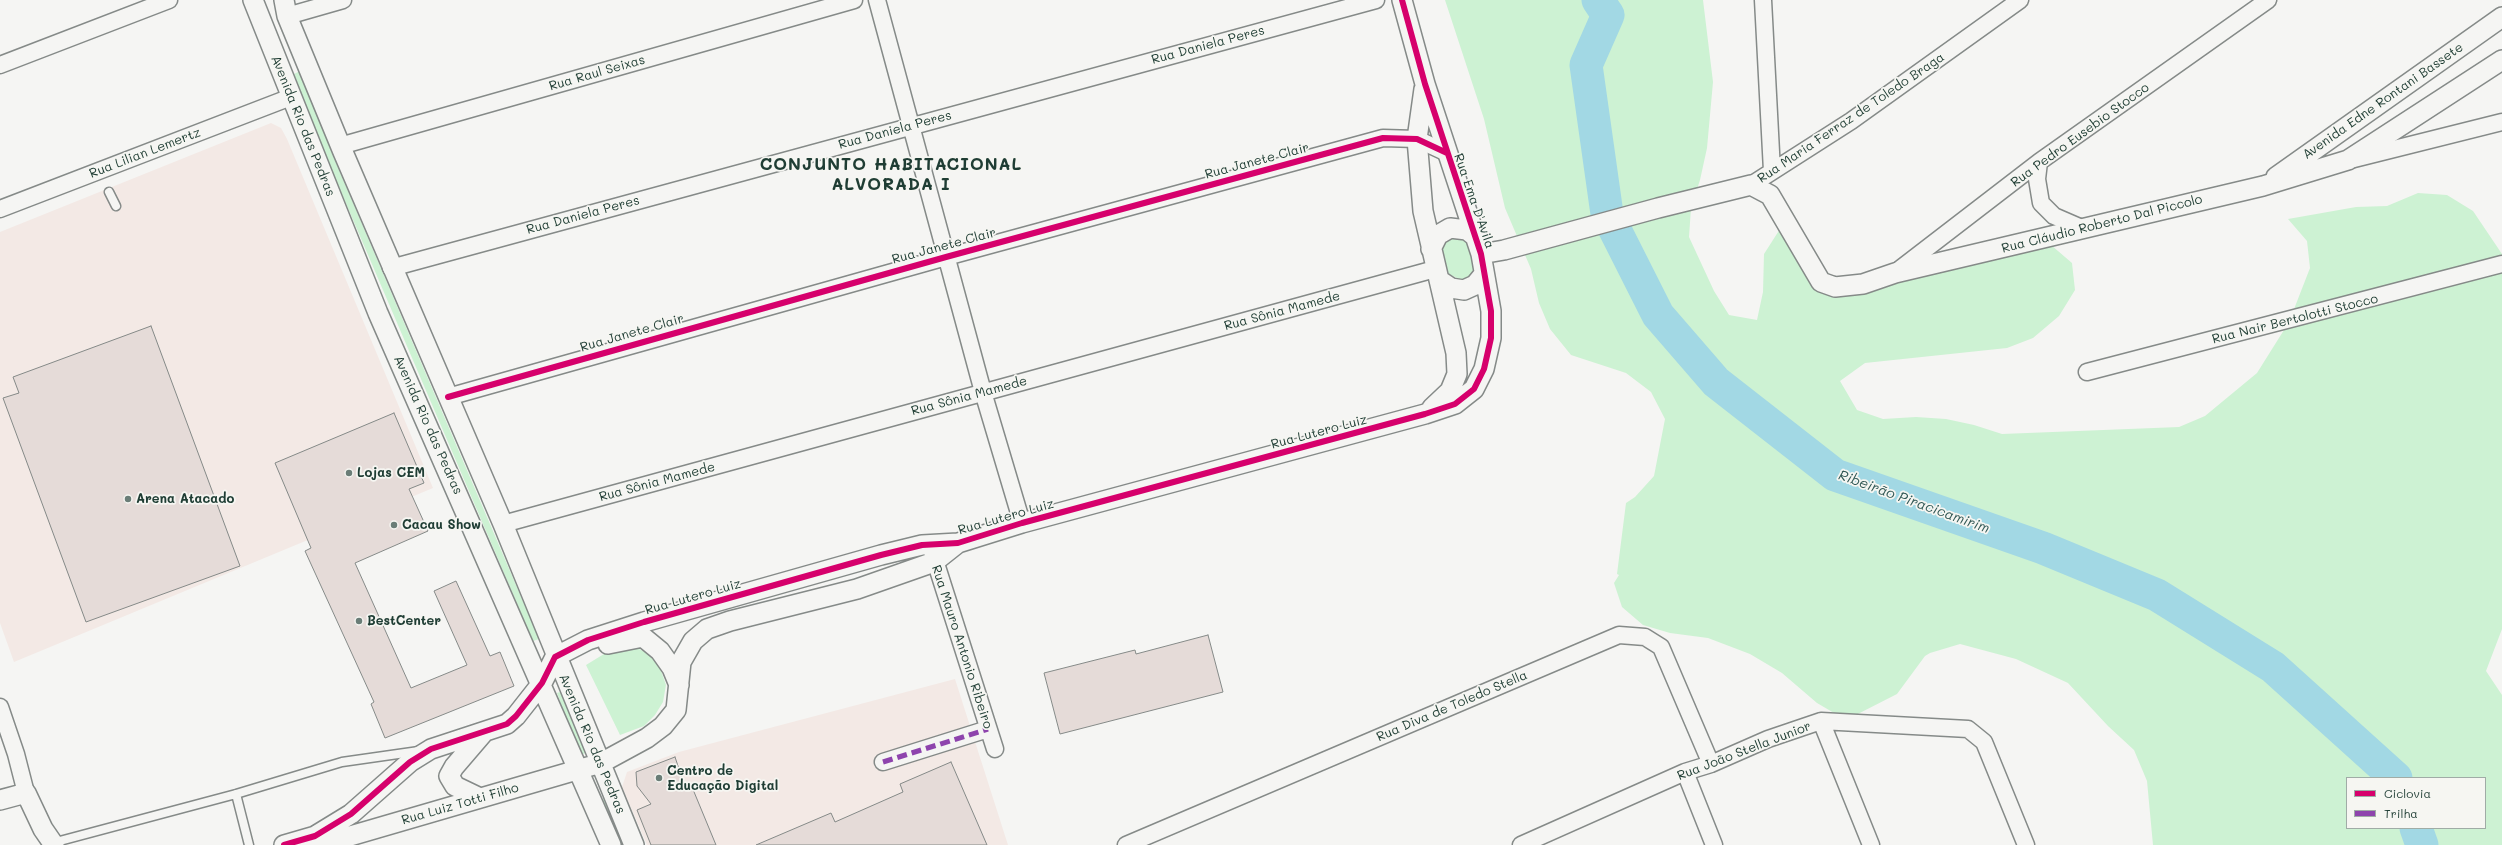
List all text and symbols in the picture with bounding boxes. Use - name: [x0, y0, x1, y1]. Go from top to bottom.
- street label: Rua Daniela Peres: [1150, 22, 1266, 68]
- street label: Avenida Edne Rontani Bassete: [2300, 39, 2466, 163]
- street label: Rua Maria Ferraz de Toledo Braga: [1755, 49, 1947, 187]
- street label: Rua Raul Seixas: [547, 52, 647, 94]
- street label: Avenida Rio das Pedras: [268, 53, 338, 199]
- street label: Rua Pedro Eusebio Stocco: [2008, 80, 2152, 190]
- street label: Rua Daniela Peres: [837, 107, 953, 153]
- street label: Rua Lilian Lemertz: [87, 125, 203, 181]
- street label: Rua Janete Clair: [1203, 140, 1311, 182]
- street label: Rua Ema D'Avila: [1450, 151, 1498, 251]
- district label: CONJUNTO HABITACIONAL ALVORADA I: [760, 155, 1022, 195]
- street label: Rua Cláudio Roberto Dal Piccolo: [2000, 191, 2204, 257]
- street label: Rua Daniela Peres: [525, 192, 641, 238]
- street label: Rua Janete Clair: [890, 225, 998, 267]
- street label: Rua Sônia Mamede: [1222, 288, 1342, 334]
- street label: Rua Nair Bertolotti Stocco: [2210, 291, 2380, 347]
- street label: Rua Janete Clair: [578, 311, 686, 355]
- street label: Avenida Rio das Pedras: [390, 353, 466, 497]
- street label: Rua Sônia Mamede: [909, 373, 1029, 419]
- street label: Rua Lutero Luiz: [1269, 412, 1369, 452]
- street label: Rua Sônia Mamede: [597, 459, 717, 505]
- place label: Lojas CEM: [357, 465, 425, 481]
- water label: Ribeirão Piracicamirim: [1836, 467, 1992, 537]
- marker: Lojas CEM: [344, 468, 354, 478]
- place label: Arena Atacado: [136, 491, 234, 507]
- marker: Arena Atacado: [123, 494, 133, 504]
- street label: Rua Lutero Luiz: [956, 496, 1056, 538]
- place label: Cacau Show: [402, 517, 481, 533]
- marker: Cacau Show: [389, 520, 399, 530]
- street label: Rua Mauro Antonio Ribeiro: [928, 563, 996, 731]
- street label: Rua Lutero Luiz: [643, 576, 743, 618]
- place label: BestCenter: [367, 613, 441, 629]
- marker: BestCenter: [354, 616, 364, 626]
- street label: Rua Diva de Toledo Stella: [1374, 667, 1530, 745]
- street label: Avenida Rio das Pedras: [555, 672, 629, 816]
- street label: Rua João Stella Junior: [1675, 718, 1813, 784]
- place label: Centro de Educação Digital: [667, 763, 778, 794]
- marker: Centro de Educação Digital: [654, 773, 664, 783]
- legend: [2346, 777, 2486, 829]
- street label: Rua Luiz Totti Filho: [400, 780, 520, 828]
- text: Ciclovia: [2384, 785, 2431, 801]
- text: Trilha: [2384, 805, 2418, 821]

